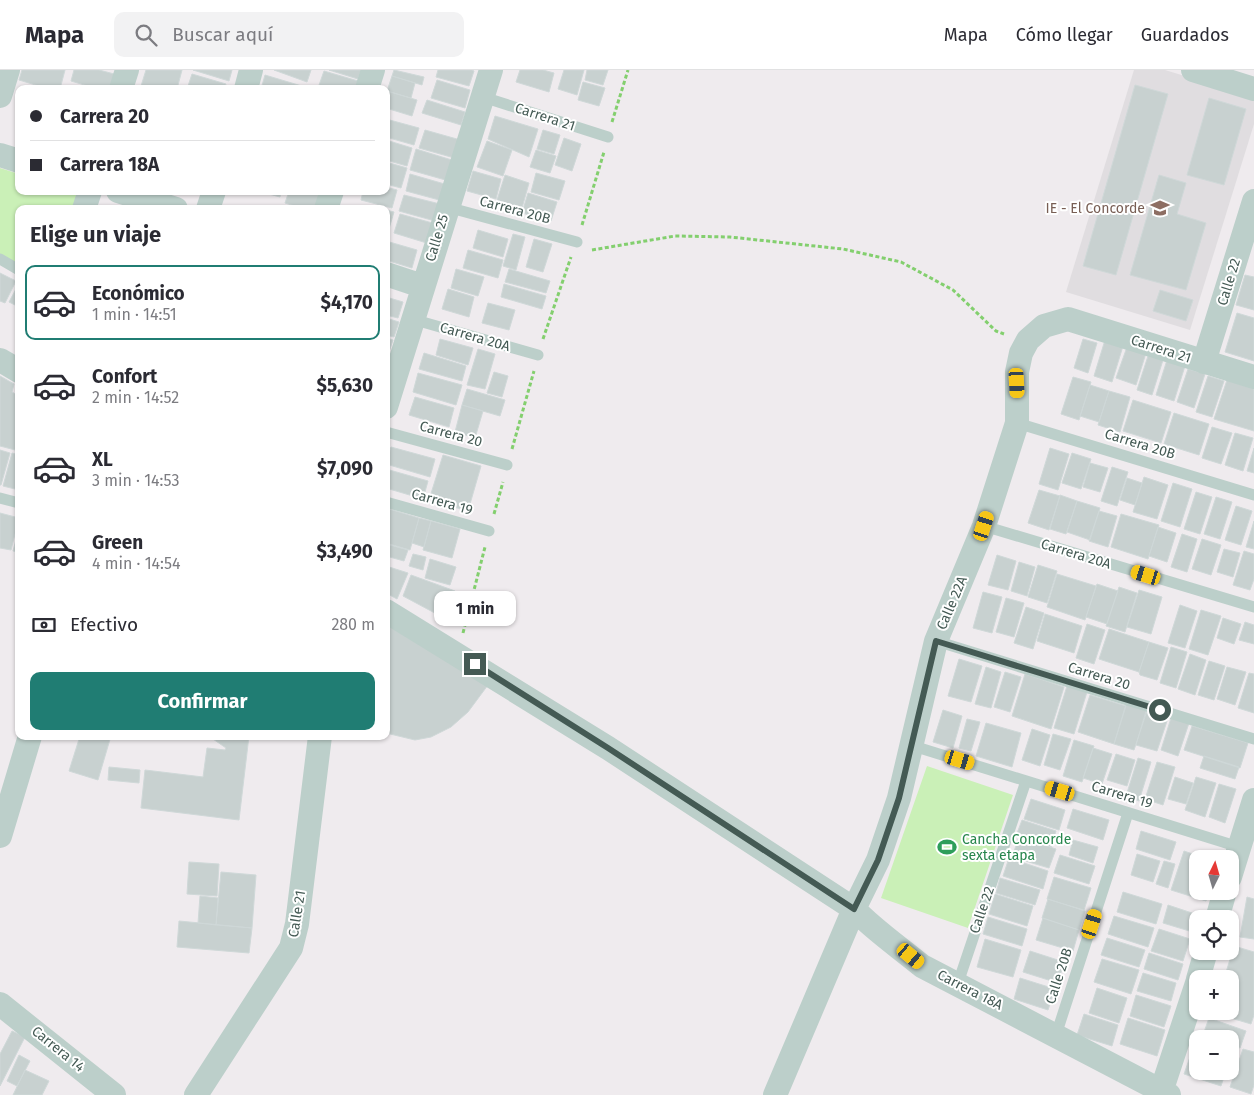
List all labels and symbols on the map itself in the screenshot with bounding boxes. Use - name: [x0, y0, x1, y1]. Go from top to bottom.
- street label: Carrera 21: [513, 99, 577, 135]
- street label: Carrera 20B: [478, 192, 552, 228]
- school or university icon: IE - El Concorde: [1149, 197, 1171, 219]
- place label: IE - El Concorde: [1046, 200, 1145, 217]
- street label: Calle 25: [422, 212, 452, 264]
- street label: Calle 22: [1214, 256, 1244, 308]
- street label: Carrera 20A: [438, 319, 512, 355]
- street label: Carrera 21: [1129, 331, 1193, 367]
- car: [1008, 368, 1025, 398]
- street label: Carrera 20: [418, 417, 484, 451]
- street label: Carrera 20B: [1103, 425, 1177, 463]
- street label: Carrera 19: [409, 485, 475, 519]
- car: [972, 509, 995, 543]
- street label: Carrera 20A: [1039, 535, 1113, 573]
- car: [1129, 563, 1162, 587]
- street label: Calle 22A: [933, 574, 971, 632]
- callout: 1 min: [434, 592, 516, 626]
- route end: [464, 653, 486, 675]
- street label: Carrera 20: [1066, 658, 1132, 694]
- route start: [1149, 699, 1171, 721]
- car: [943, 748, 976, 772]
- street label: Carrera 19: [1089, 778, 1155, 812]
- car: [1043, 779, 1076, 803]
- place label: Cancha Concorde sexta etapa: [962, 831, 1071, 864]
- sports icon: Cancha Concorde sexta etapa: [936, 836, 958, 858]
- north arrow: [1189, 850, 1239, 900]
- street label: Calle 22: [966, 884, 998, 936]
- street label: Calle 21: [285, 889, 309, 939]
- car: [1080, 907, 1103, 941]
- car: [894, 941, 927, 971]
- street label: Calle 20B: [1042, 946, 1076, 1006]
- street label: Carrera 18A: [934, 966, 1006, 1014]
- street label: Carrera 14: [28, 1023, 88, 1076]

